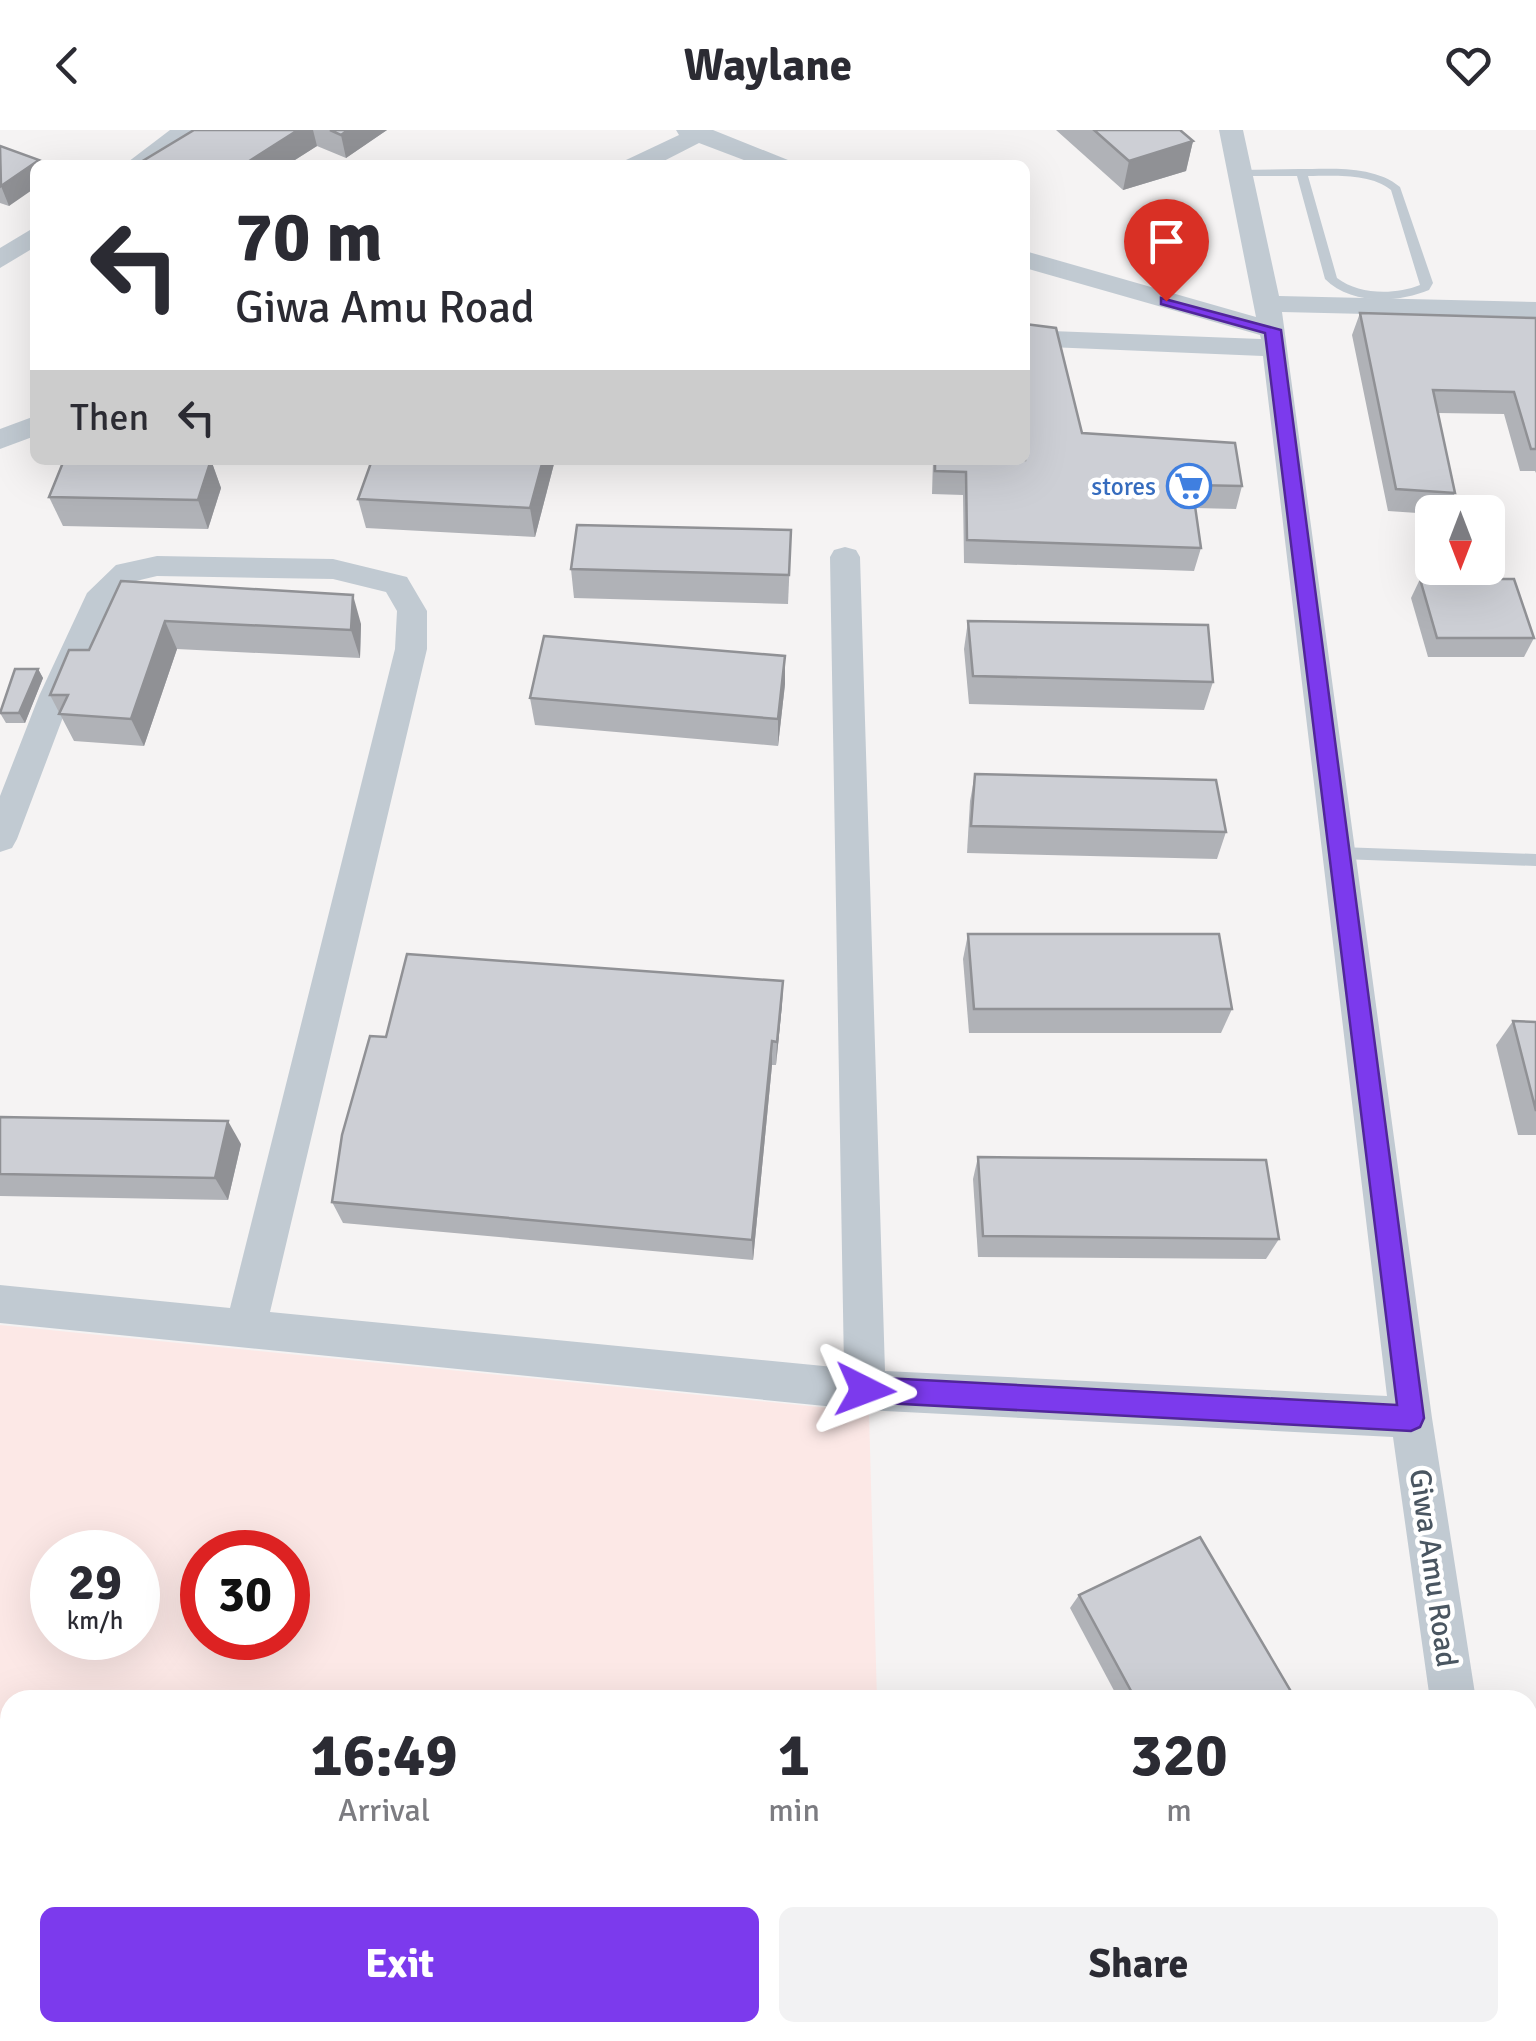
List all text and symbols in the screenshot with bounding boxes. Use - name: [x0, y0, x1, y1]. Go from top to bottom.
- icon: back: [40, 38, 95, 93]
- text: Waylane: [684, 38, 852, 93]
- icon: heart: [1441, 38, 1496, 93]
- text: 70 m: [235, 194, 383, 280]
- pin: [1124, 199, 1209, 302]
- icon: left: [70, 200, 200, 330]
- icon: arrive: [1139, 214, 1194, 269]
- text: Giwa Amu Road: [235, 280, 535, 335]
- icon: left: [169, 390, 224, 445]
- text: Then: [70, 394, 149, 441]
- supermarket icon: stores: [1166, 463, 1212, 509]
- place label: stores: [1091, 471, 1156, 502]
- north arrow: [1415, 495, 1505, 585]
- map controls: [1415, 495, 1505, 585]
- position arrow: [813, 1338, 917, 1442]
- street label: Giwa Amu Road: [1401, 1467, 1465, 1669]
- speed limit sign: 30: [180, 1530, 310, 1660]
- text: 29: [68, 1552, 122, 1614]
- text: km/h: [67, 1605, 123, 1636]
- text: 16:49: [310, 1719, 458, 1793]
- text: 1: [778, 1719, 810, 1793]
- text: 320: [1130, 1719, 1228, 1793]
- text: Arrival: [338, 1791, 430, 1830]
- text: min: [768, 1791, 820, 1830]
- text: m: [1166, 1791, 1192, 1830]
- button: Exit: [40, 1907, 759, 2022]
- button: Share: [779, 1907, 1498, 2022]

